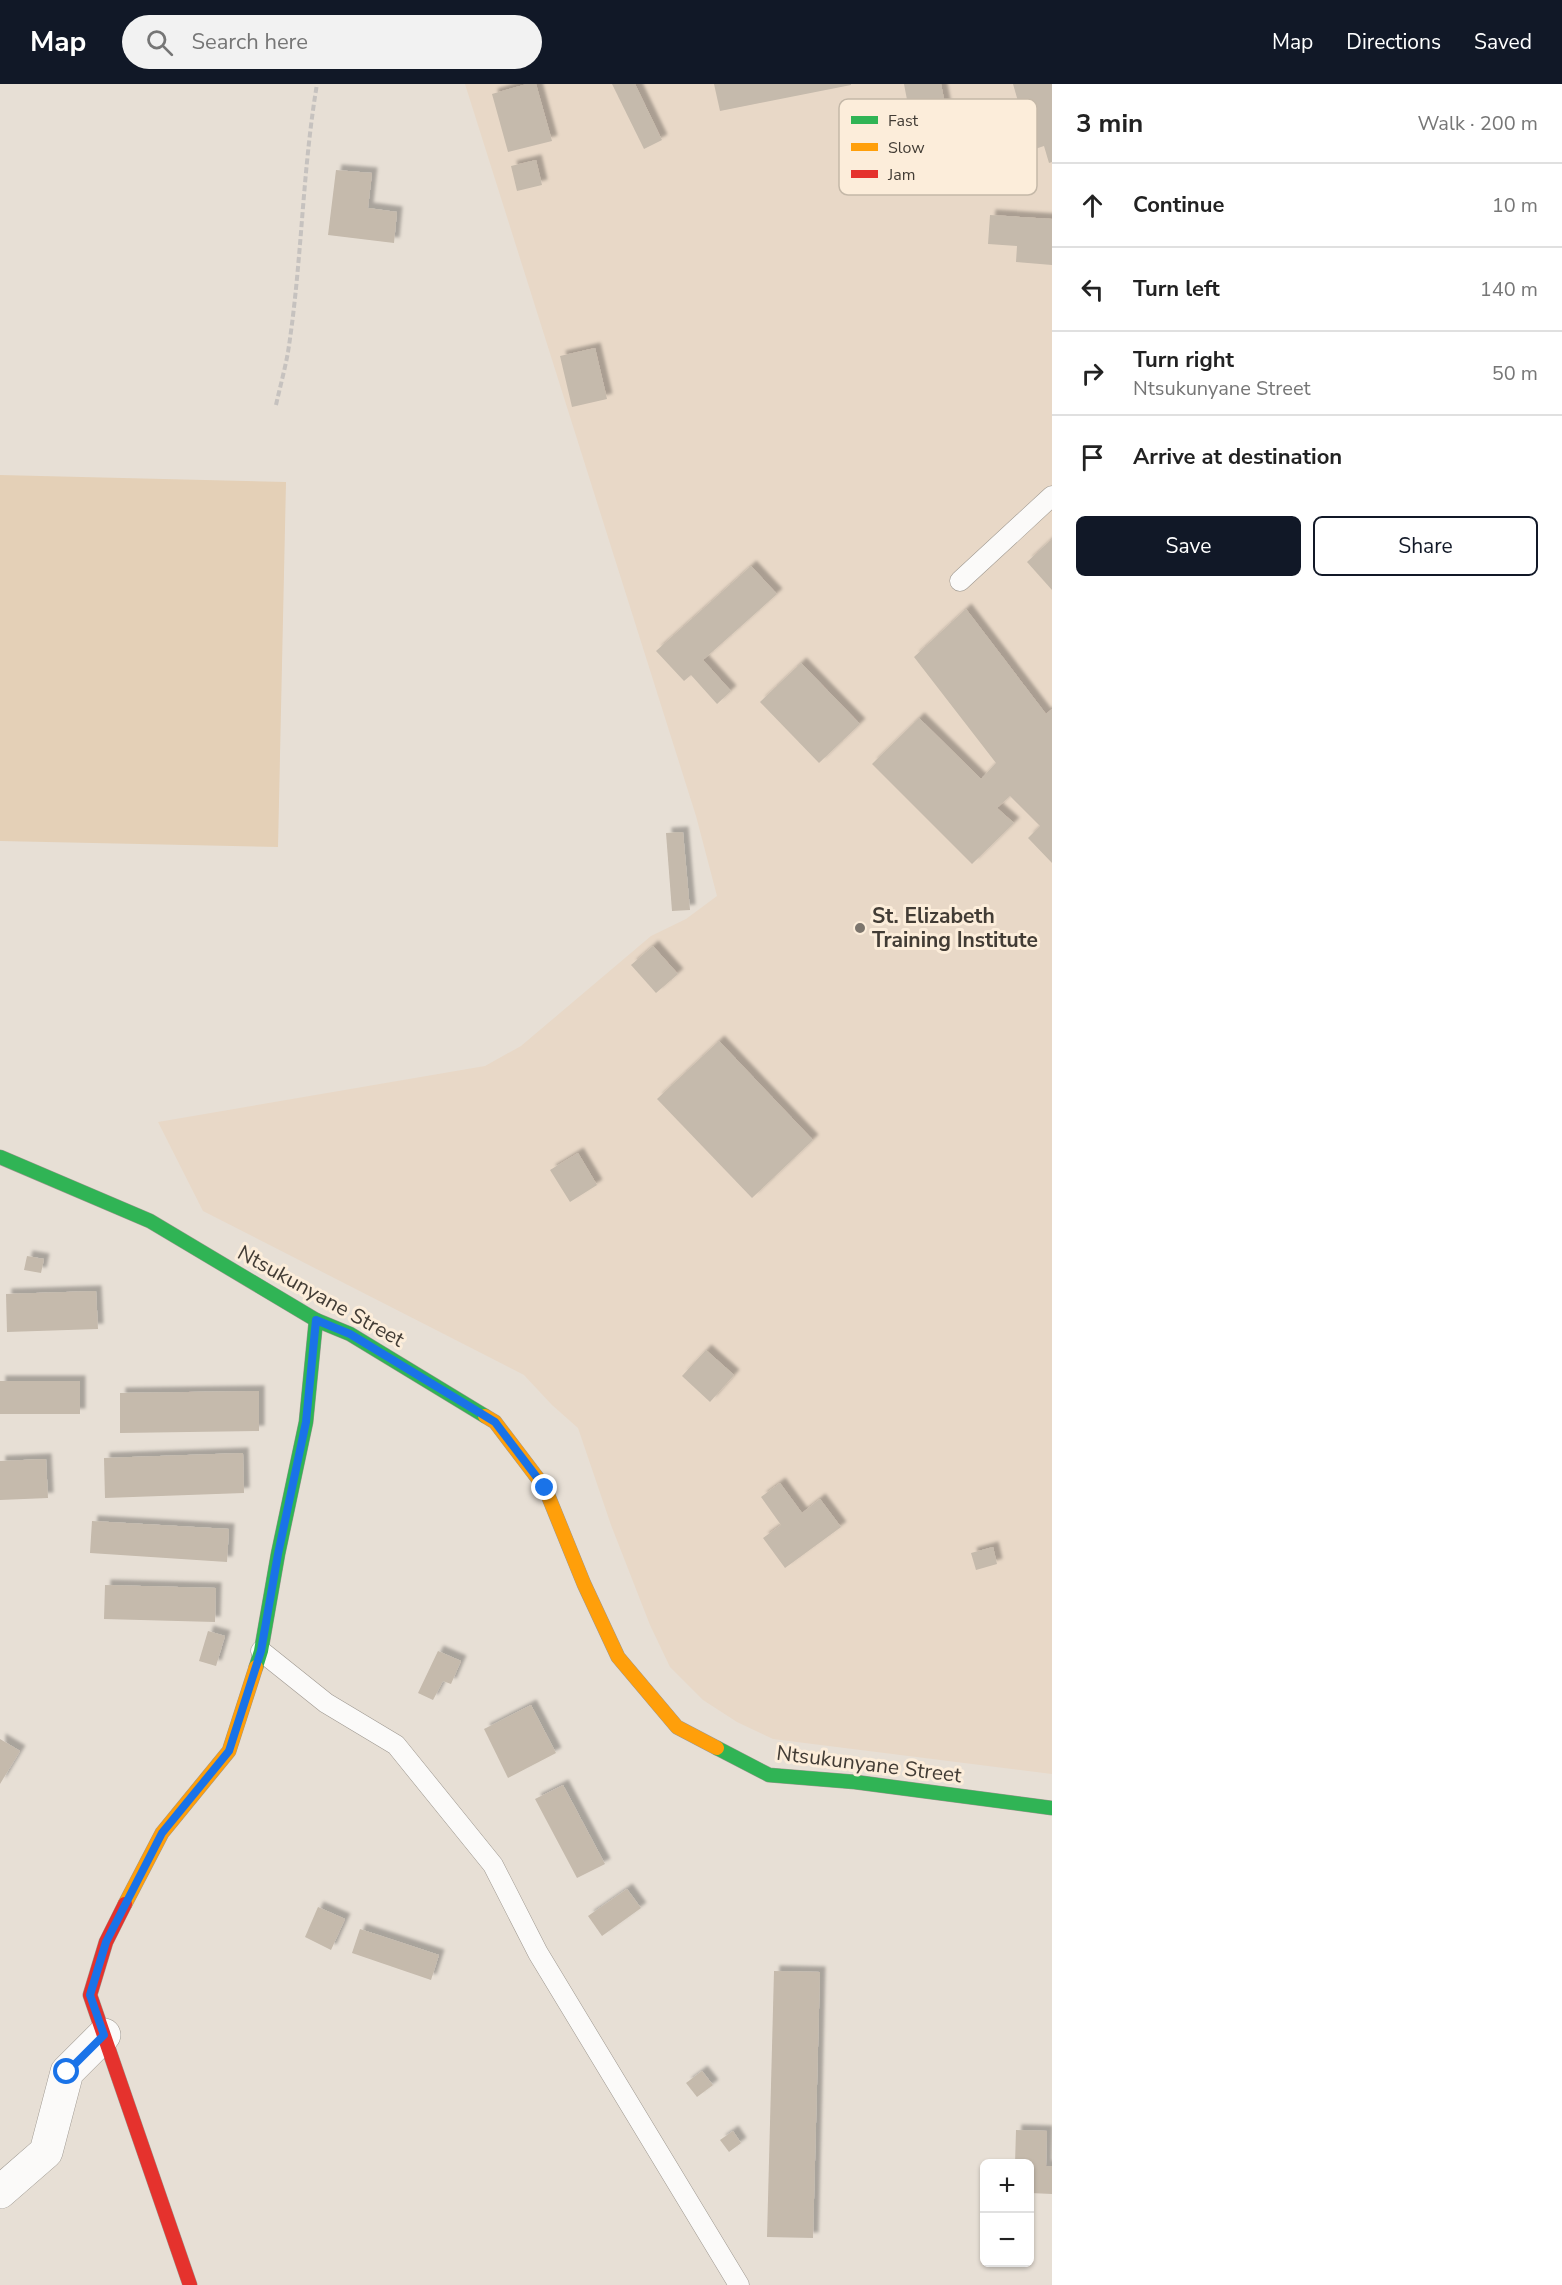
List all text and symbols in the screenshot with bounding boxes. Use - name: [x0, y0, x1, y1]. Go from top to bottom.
- search box: [122, 15, 542, 69]
- text: Map: [30, 23, 86, 61]
- icon: search: [143, 26, 176, 59]
- text: Search here: [191, 27, 308, 57]
- text: Map: [1272, 28, 1313, 56]
- text: Directions: [1346, 28, 1441, 56]
- text: Saved: [1474, 28, 1532, 56]
- legend: [839, 99, 1037, 195]
- text: 3 min: [1076, 106, 1143, 141]
- text: Fast: [888, 110, 919, 132]
- text: Walk · 200 m: [1418, 110, 1538, 137]
- text: Slow: [888, 137, 925, 159]
- text: Jam: [887, 164, 915, 186]
- icon: ahead: [1076, 189, 1109, 222]
- text: Continue: [1133, 190, 1224, 220]
- text: 10 m: [1492, 192, 1538, 219]
- icon: left: [1076, 273, 1109, 306]
- text: Turn left: [1133, 274, 1220, 304]
- text: 140 m: [1480, 276, 1538, 303]
- text: Turn right: [1133, 345, 1234, 375]
- icon: right: [1076, 357, 1109, 390]
- text: 50 m: [1492, 360, 1538, 387]
- text: Ntsukunyane Street: [1133, 375, 1311, 402]
- icon: arrive: [1076, 441, 1109, 474]
- text: Arrive at destination: [1133, 442, 1342, 472]
- button: Save: [1076, 516, 1301, 576]
- button: Share: [1313, 516, 1538, 576]
- place label: St. Elizabeth Training Institute: [872, 902, 1038, 954]
- marker: St. Elizabeth Training Institute: [853, 921, 867, 935]
- street label: Ntsukunyane Street: [233, 1239, 410, 1354]
- route end: [531, 1474, 557, 1500]
- street label: Ntsukunyane Street: [775, 1739, 964, 1789]
- route start: [53, 2058, 79, 2084]
- map controls: [980, 2159, 1034, 2267]
- button: +: [980, 2159, 1034, 2213]
- button: −: [980, 2213, 1034, 2267]

